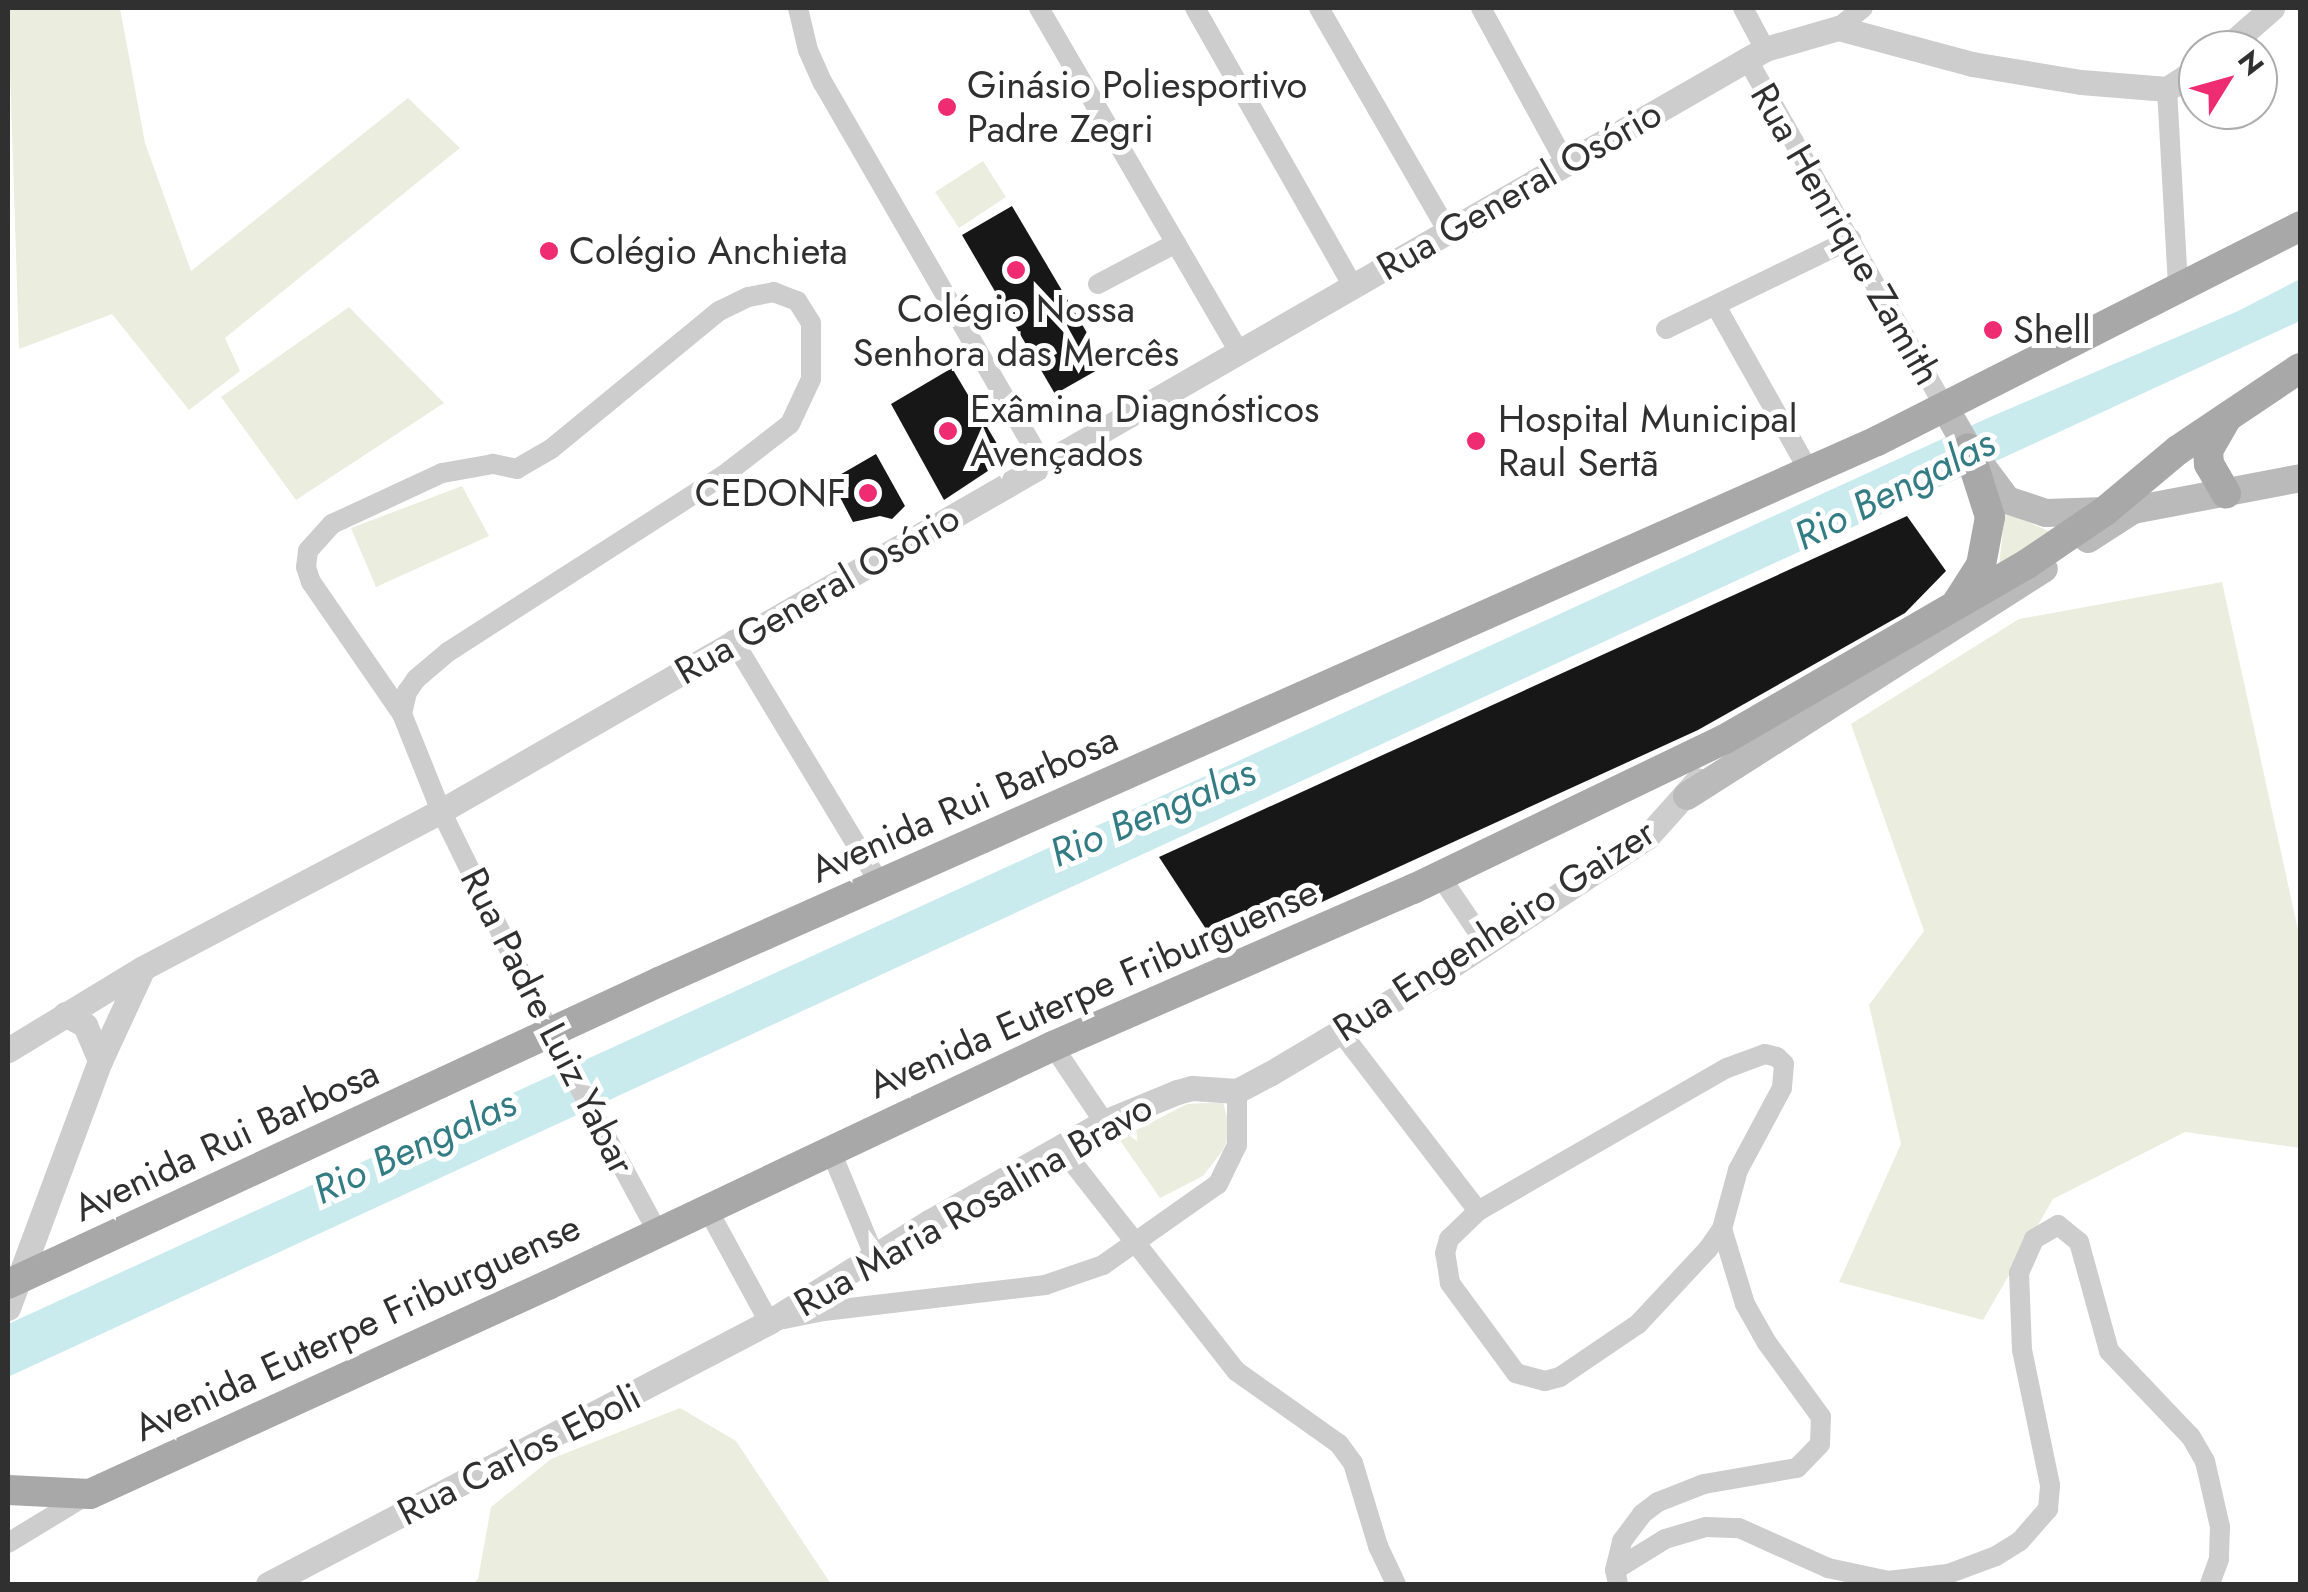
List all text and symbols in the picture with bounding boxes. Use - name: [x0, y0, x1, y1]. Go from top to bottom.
- north arrow: [2178, 30, 2278, 130]
- text: N: [2228, 42, 2274, 84]
- place label: Ginásio Poliesportivo Padre Zegri: [967, 62, 1307, 152]
- street label: Rua Henrique Zamith: [1741, 75, 1951, 393]
- street label: Rua General Osório: [1369, 90, 1669, 290]
- marker: Ginásio Poliesportivo Padre Zegri: [936, 96, 958, 118]
- place label: Colégio Anchieta: [569, 228, 848, 274]
- marker: Colégio Anchieta: [538, 240, 560, 262]
- marker: Colégio Nossa Senhora das Mercês: [1005, 259, 1027, 281]
- place label: Colégio Nossa Senhora das Mercês: [853, 286, 1179, 376]
- place label: Shell: [2013, 307, 2091, 353]
- marker: Shell: [1982, 319, 2004, 341]
- place label: Exâmina Diagnósticos Avençados: [970, 386, 1319, 476]
- place label: Hospital Municipal Raul Sertã: [1498, 396, 1798, 486]
- marker: Exâmina Diagnósticos Avençados: [935, 418, 961, 444]
- water label: Rio Bengalas: [1786, 418, 2002, 560]
- marker: Hospital Municipal Raul Sertã: [1463, 428, 1489, 454]
- place label: CEDONF: [695, 470, 846, 516]
- marker: CEDONF: [855, 480, 881, 506]
- street label: Rua General Osório: [667, 494, 967, 694]
- street label: Avenida Rui Barbosa: [803, 716, 1125, 892]
- water label: Rio Bengalas: [1042, 747, 1262, 877]
- street label: Rua Engenheiro Gaizer: [1325, 809, 1663, 1051]
- street label: Rua Padre Luiz Yabar: [451, 860, 645, 1182]
- street label: Avenida Euterpe Friburguense: [862, 868, 1324, 1108]
- street label: Avenida Rui Barbosa: [66, 1049, 386, 1231]
- water label: Rio Bengalas: [305, 1078, 523, 1214]
- street label: Rua Maria Rosalina Bravo: [786, 1084, 1160, 1326]
- street label: Avenida Euterpe Friburguense: [127, 1204, 587, 1450]
- street label: Rua Carlos Eboli: [390, 1373, 648, 1535]

